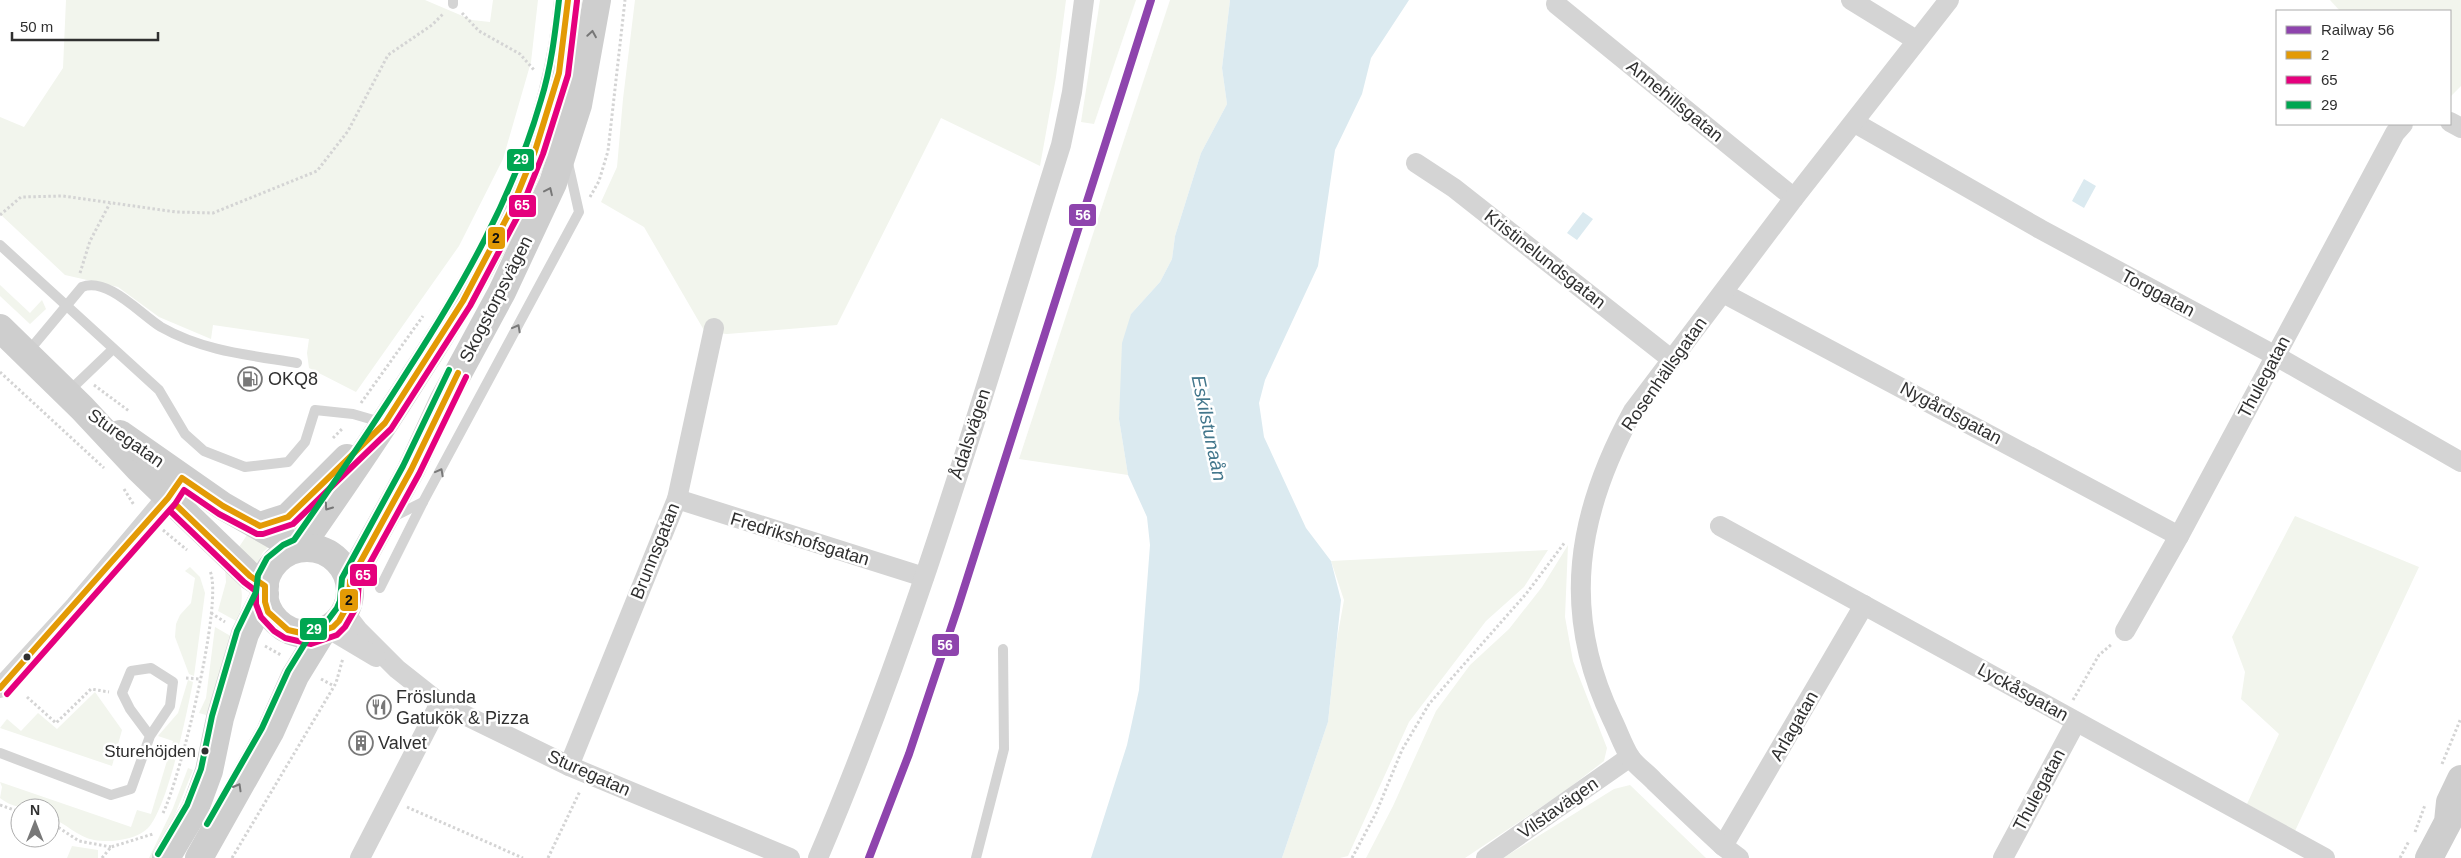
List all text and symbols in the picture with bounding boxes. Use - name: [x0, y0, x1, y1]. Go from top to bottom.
- scale bar: [12, 10, 159, 42]
- legend: [2276, 10, 2451, 125]
- text: 50 m: [20, 18, 53, 35]
- text: Railway 56: [2321, 21, 2394, 38]
- one-way arrow: [586, 30, 596, 39]
- text: 2: [2321, 46, 2329, 63]
- street label: Annehillsgatan: [1623, 56, 1727, 146]
- text: 65: [2321, 71, 2338, 88]
- text: 29: [2321, 96, 2338, 113]
- line badge: 29: [506, 148, 535, 172]
- text: 29: [513, 151, 529, 167]
- one-way arrow: [543, 187, 553, 196]
- line badge: 65: [508, 194, 537, 218]
- text: 65: [514, 197, 530, 213]
- line badge: 56: [1068, 203, 1097, 227]
- street label: Kristinelundsgatan: [1480, 206, 1610, 312]
- text: 56: [1075, 207, 1091, 223]
- line badge: 2: [487, 226, 506, 250]
- text: 2: [492, 230, 500, 246]
- street label: Skogstorpsvägen: [456, 232, 536, 366]
- street label: Torggatan: [2118, 265, 2198, 321]
- street label: Rosenhällsgatan: [1617, 313, 1711, 435]
- one-way arrow: [510, 325, 520, 334]
- street label: Thulegatan: [2234, 333, 2294, 421]
- fuel station icon: OKQ8: [237, 366, 263, 392]
- place label: OKQ8: [268, 369, 318, 389]
- water label: Eskilstunaån: [1188, 373, 1230, 483]
- street label: Nygårdsgatan: [1897, 378, 2005, 448]
- street label: Ådalsvägen: [946, 386, 994, 482]
- street label: Sturegatan: [84, 405, 168, 471]
- one-way arrow: [433, 468, 443, 477]
- street label: Brunnsgatan: [627, 500, 683, 602]
- one-way arrow: [325, 501, 334, 511]
- street label: Fredrikshofsgatan: [728, 508, 872, 570]
- line badge: 65: [349, 563, 378, 587]
- text: 65: [355, 567, 371, 583]
- line badge: 2: [339, 588, 359, 612]
- text: 2: [345, 592, 353, 608]
- line badge: 29: [299, 617, 328, 641]
- text: 29: [306, 621, 322, 637]
- line badge: 56: [931, 633, 960, 657]
- text: 56: [937, 637, 953, 653]
- unlabelled marker: [22, 652, 32, 662]
- street label: Lyckåsgatan: [1974, 659, 2072, 725]
- place label: Fröslunda Gatukök & Pizza: [396, 687, 530, 728]
- street label: Arlagatan: [1766, 688, 1822, 764]
- restaurant icon: Fröslunda Gatukök & Pizza: [366, 694, 392, 720]
- building icon: Valvet: [348, 730, 374, 756]
- place label: Valvet: [378, 733, 427, 753]
- place label: Sturehöjden: [104, 742, 196, 761]
- marker: Sturehöjden: [200, 746, 210, 756]
- street label: Sturegatan: [545, 746, 633, 800]
- street label: Thulegatan: [2009, 746, 2069, 834]
- street label: Vilstavägen: [1514, 773, 1602, 843]
- one-way arrow: [232, 784, 242, 793]
- north arrow: [10, 798, 60, 848]
- text: N: [30, 802, 40, 818]

